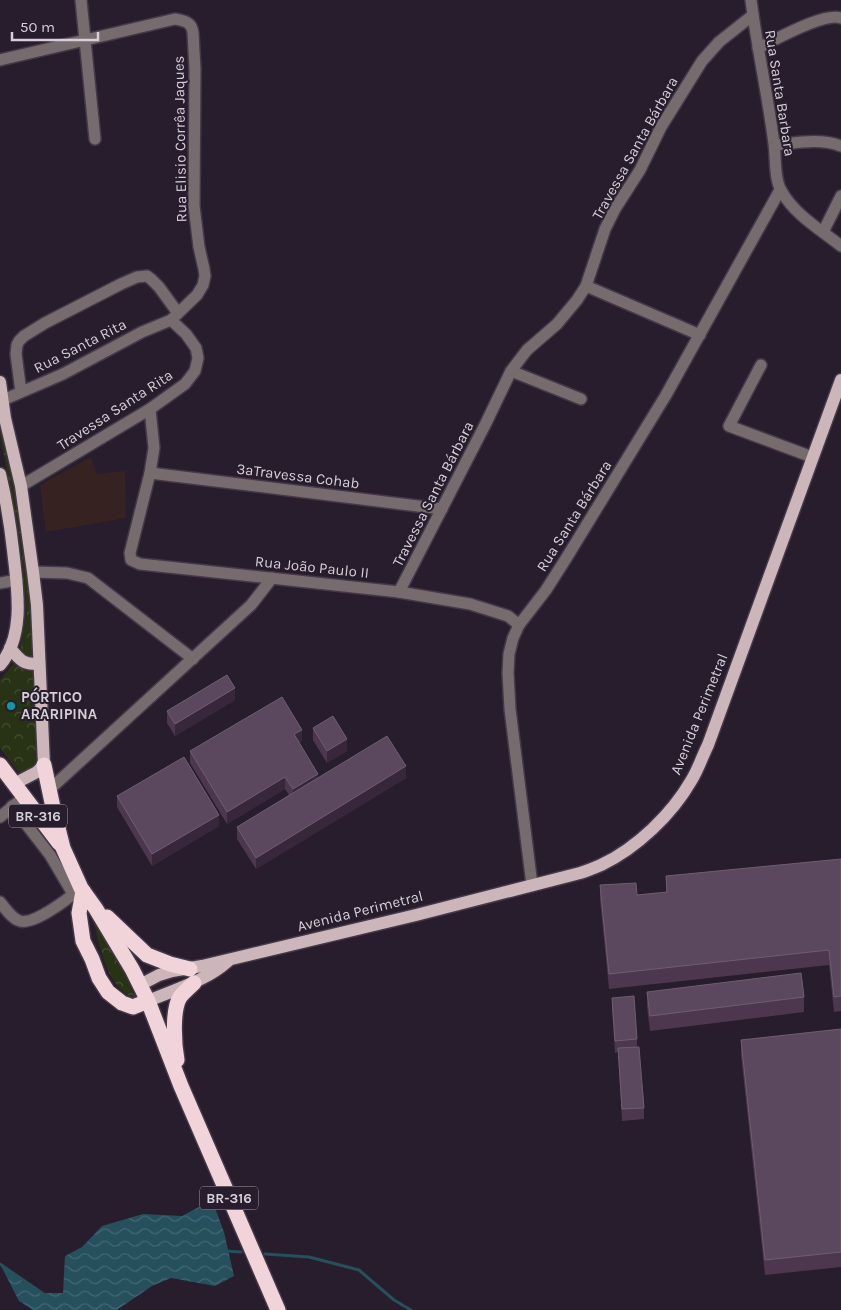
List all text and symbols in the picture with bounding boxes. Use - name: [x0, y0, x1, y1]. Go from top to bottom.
- scale bar: [12, 10, 99, 42]
- text: 50 m: [20, 18, 55, 36]
- street label: Rua Santa Barbara: [761, 28, 799, 158]
- street label: Rua Elisio Corrêa Jaques: [170, 55, 190, 223]
- street label: Travessa Santa Bárbara: [588, 73, 682, 223]
- street label: Rua Santa Rita: [31, 315, 129, 377]
- street label: Travessa Santa Rita: [54, 366, 176, 454]
- street label: Travessa Santa Bárbara: [389, 418, 477, 570]
- street label: Rua Santa Bárbara: [533, 457, 615, 575]
- street label: 3ªTravessa Cohab: [236, 460, 360, 492]
- street label: Rua João Paulo II: [254, 552, 370, 582]
- street label: Avenida Perimetral: [667, 651, 731, 777]
- place label: PÓRTICO ARARIPINA: [21, 687, 98, 723]
- marker: PÓRTICO ARARIPINA: [5, 700, 17, 712]
- road number: BR-316: [9, 804, 67, 828]
- street label: Avenida Perimetral: [295, 887, 425, 935]
- road number: BR-316: [200, 1186, 258, 1210]

